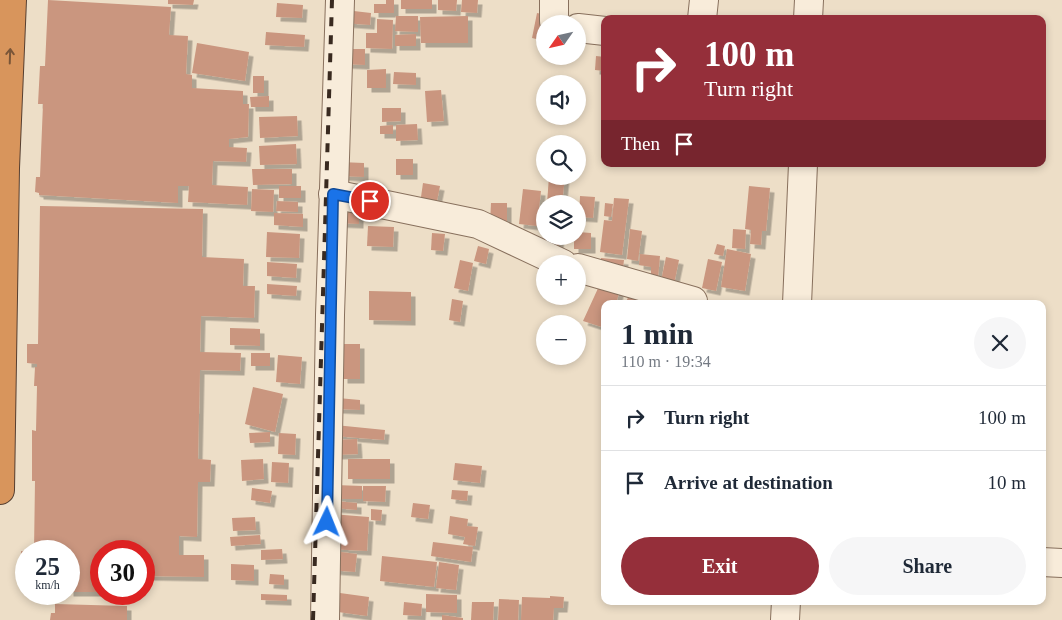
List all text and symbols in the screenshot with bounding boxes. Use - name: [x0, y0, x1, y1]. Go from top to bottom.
- north arrow: [536, 15, 586, 65]
- map controls: [536, 15, 586, 365]
- icon: right: [621, 35, 686, 100]
- text: 100 m: [704, 35, 794, 74]
- one-way arrow: [5, 49, 14, 65]
- button: sound: [536, 75, 586, 125]
- text: Turn right: [704, 76, 793, 101]
- icon: arrive: [670, 130, 698, 158]
- text: Then: [621, 133, 660, 154]
- button: search: [536, 135, 586, 185]
- pin: [349, 180, 391, 222]
- icon: arrive: [356, 187, 384, 215]
- button: layers: [536, 195, 586, 245]
- button: +: [536, 255, 586, 305]
- button: −: [536, 315, 586, 365]
- text: 1 min: [621, 317, 694, 350]
- button: close: [974, 317, 1026, 369]
- text: 110 m · 19:34: [621, 353, 711, 370]
- icon: right: [621, 404, 649, 432]
- text: Turn right: [664, 407, 749, 428]
- text: 100 m: [978, 407, 1026, 428]
- icon: arrive: [621, 469, 649, 497]
- text: Arrive at destination: [664, 472, 833, 493]
- text: 10 m: [987, 472, 1026, 493]
- position arrow: [300, 495, 352, 547]
- button: Exit: [621, 537, 819, 595]
- button: Share: [829, 537, 1026, 595]
- speed limit sign: 30: [90, 540, 155, 605]
- text: 25: [35, 553, 60, 580]
- text: km/h: [35, 578, 60, 592]

